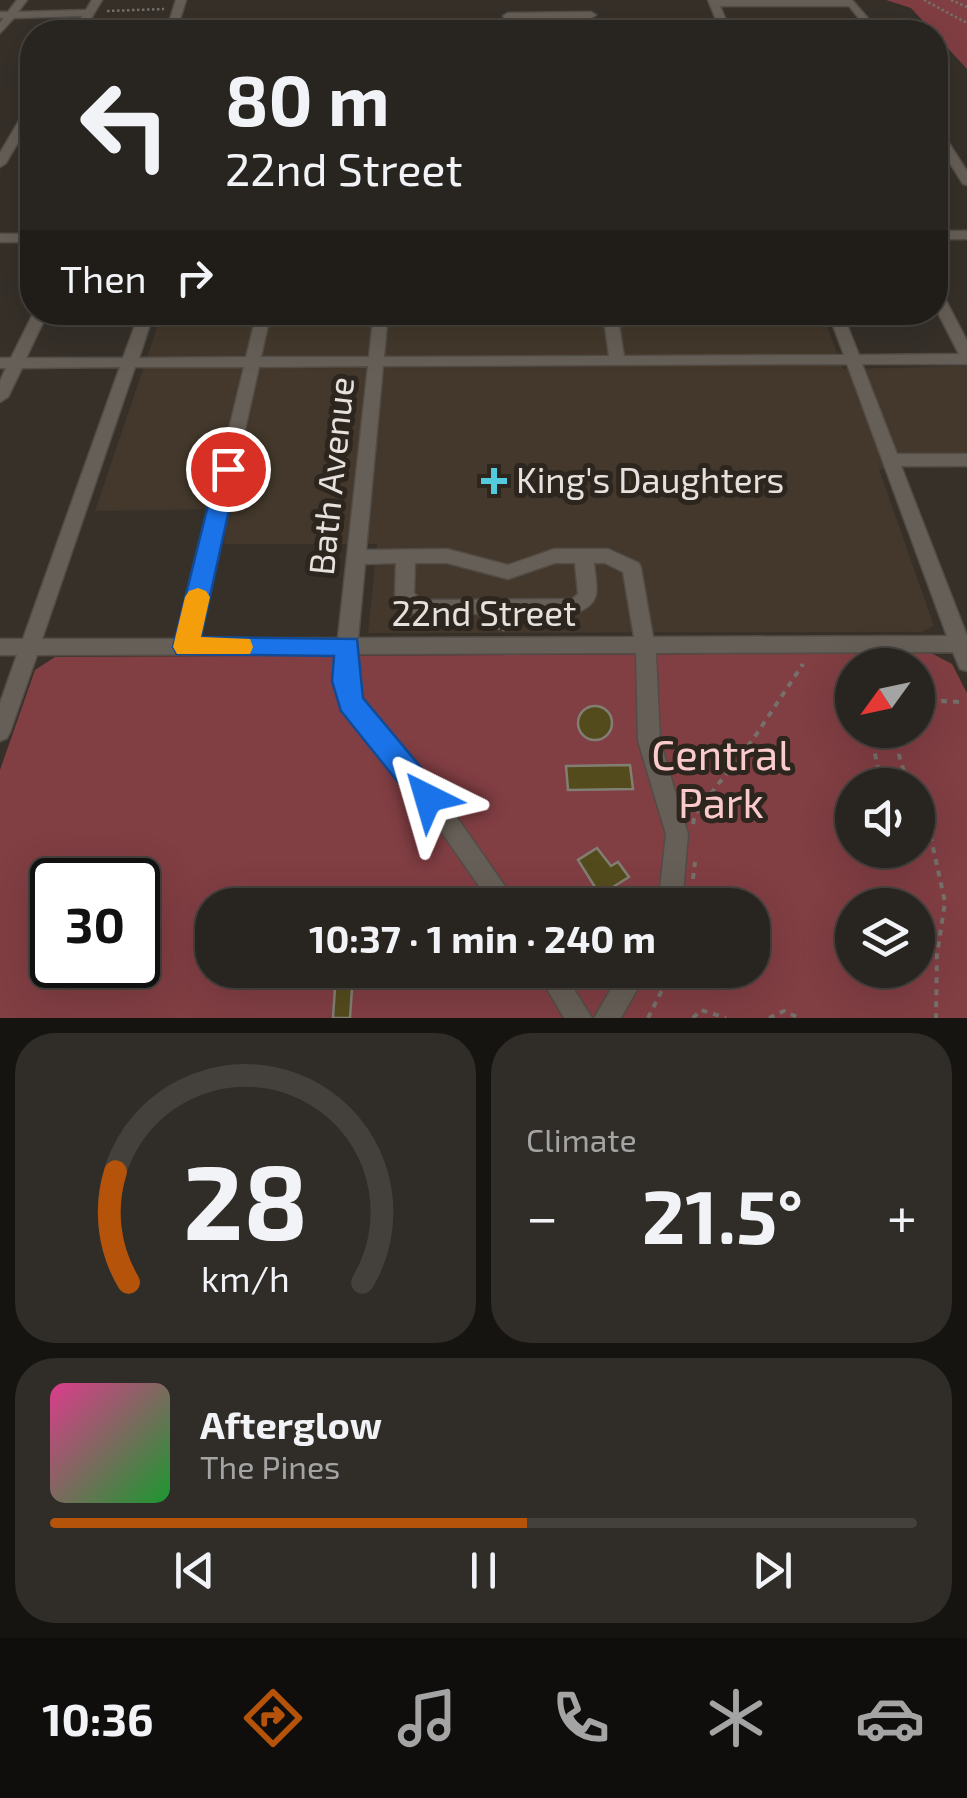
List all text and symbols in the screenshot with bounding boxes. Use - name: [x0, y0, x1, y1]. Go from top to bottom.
- text: 80 m: [225, 56, 390, 140]
- icon: left: [60, 60, 190, 190]
- text: 22nd Street: [225, 141, 463, 195]
- icon: right: [167, 250, 222, 305]
- text: Then: [60, 255, 147, 301]
- street label: Bath Avenue: [299, 375, 361, 577]
- pin: [186, 427, 271, 512]
- icon: arrive: [201, 442, 256, 497]
- place label: King's Daughters: [516, 458, 784, 500]
- marker: King's Daughters: [481, 468, 507, 494]
- street label: 22nd Street: [392, 591, 576, 633]
- north arrow: [835, 648, 935, 748]
- map controls: [835, 648, 935, 988]
- park label: Central Park: [651, 728, 791, 826]
- position arrow: [376, 746, 480, 850]
- button: sound: [835, 768, 935, 868]
- speed limit sign: 30: [30, 858, 160, 988]
- button: layers: [835, 888, 935, 988]
- text: 10:37 · 1 min · 240 m: [309, 915, 656, 961]
- text: Climate: [526, 1120, 637, 1158]
- text: 28: [183, 1136, 308, 1261]
- text: 21.5°: [642, 1169, 803, 1259]
- text: −: [526, 1182, 558, 1248]
- text: +: [887, 1182, 917, 1248]
- text: km/h: [201, 1256, 290, 1299]
- text: Afterglow: [200, 1401, 382, 1447]
- text: The Pines: [200, 1447, 340, 1485]
- icon: previous: [167, 1543, 222, 1598]
- icon: pause: [456, 1543, 511, 1598]
- icon: next: [745, 1543, 800, 1598]
- icon: directions: [238, 1683, 308, 1753]
- icon: music: [392, 1683, 462, 1753]
- icon: phone: [546, 1683, 616, 1753]
- icon: climate: [701, 1683, 771, 1753]
- icon: car: [855, 1683, 925, 1753]
- text: 10:36: [42, 1691, 154, 1745]

